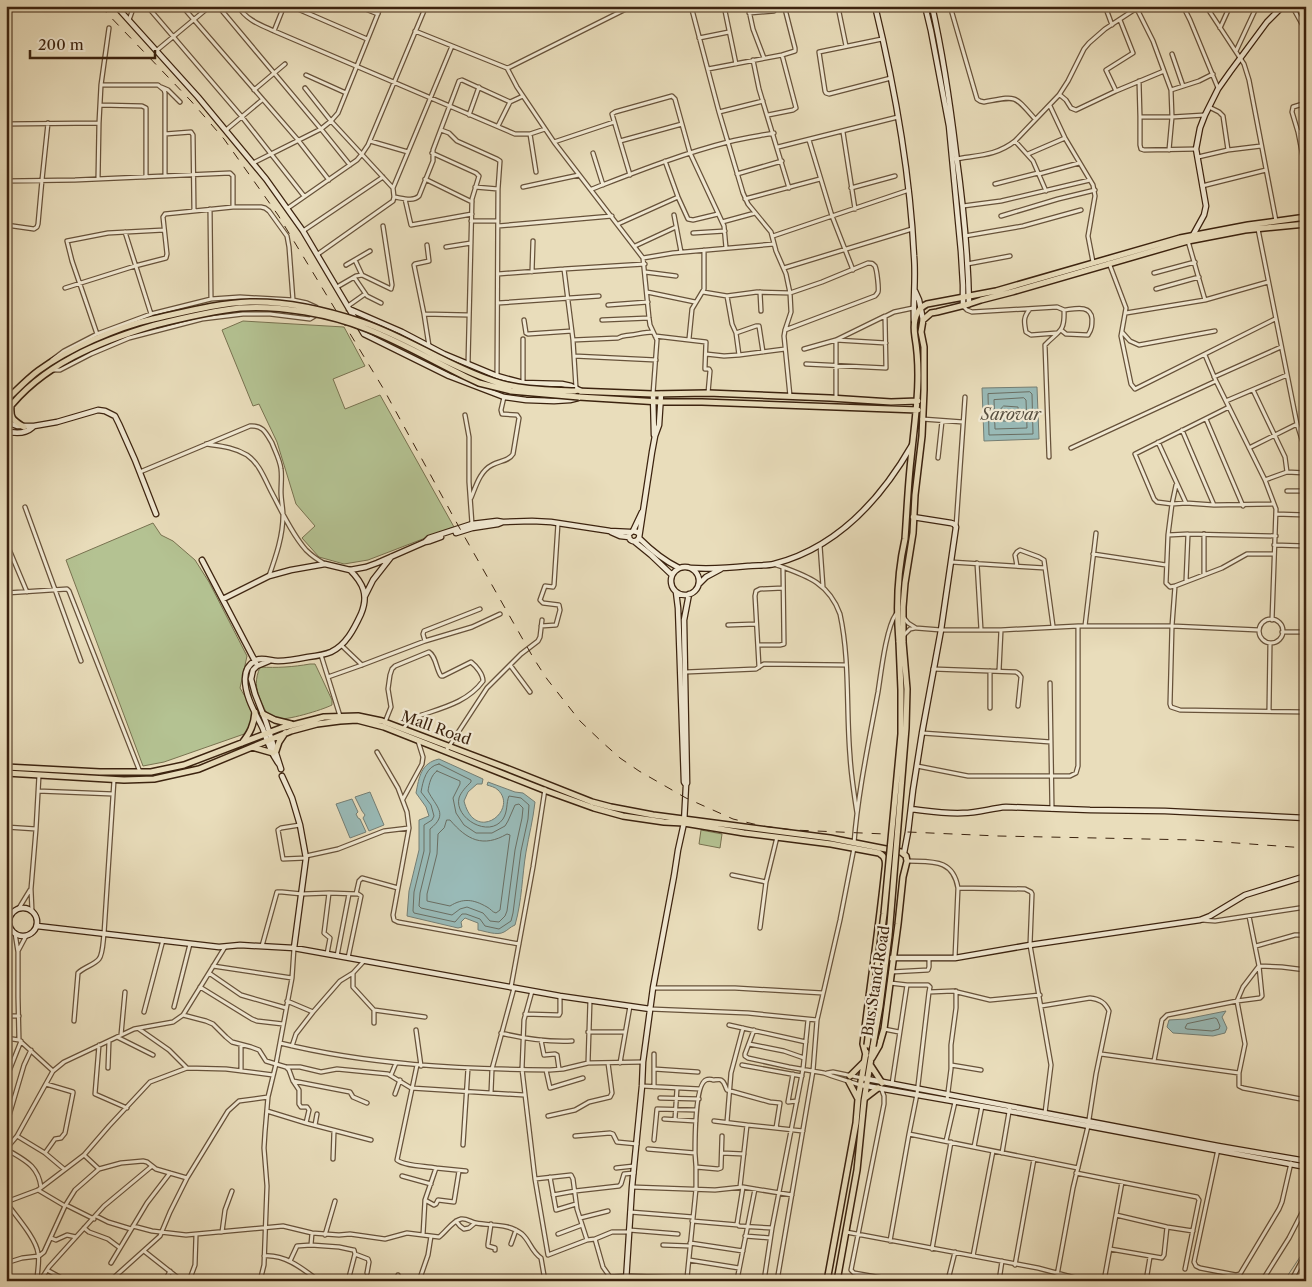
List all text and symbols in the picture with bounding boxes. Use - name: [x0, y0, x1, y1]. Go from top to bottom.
- scale bar: [30, 28, 155, 60]
- text: 200 m: [38, 35, 84, 54]
- water label: Sarovar: [980, 404, 1042, 424]
- street label: Mall Road: [399, 706, 474, 749]
- street label: Bus Stand Road: [857, 924, 894, 1038]

